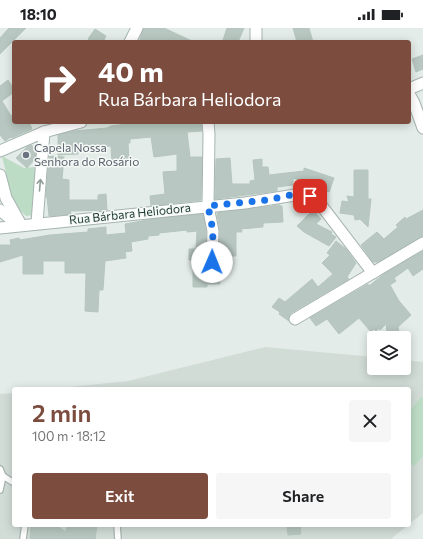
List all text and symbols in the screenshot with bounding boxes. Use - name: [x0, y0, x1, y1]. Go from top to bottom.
- text: 18:10: [20, 5, 57, 23]
- text: 40 m: [98, 54, 164, 88]
- icon: right: [32, 56, 84, 108]
- text: Rua Bárbara Heliodora: [98, 88, 281, 110]
- place label: Capela Nossa Senhora do Rosário: [34, 140, 139, 168]
- marker: Capela Nossa Senhora do Rosário: [21, 150, 31, 160]
- one-way arrow: [36, 179, 44, 192]
- pin: [293, 179, 327, 213]
- icon: arrive: [299, 185, 321, 207]
- street label: Rua Bárbara Heliodora: [68, 200, 191, 226]
- position arrow: [191, 241, 233, 283]
- map controls: [367, 331, 411, 375]
- button: layers: [367, 331, 411, 375]
- text: 2 min: [32, 398, 91, 427]
- button: close: [349, 400, 391, 442]
- text: 100 m · 18:12: [32, 428, 106, 444]
- button: Exit: [32, 473, 208, 519]
- button: Share: [216, 473, 391, 519]

